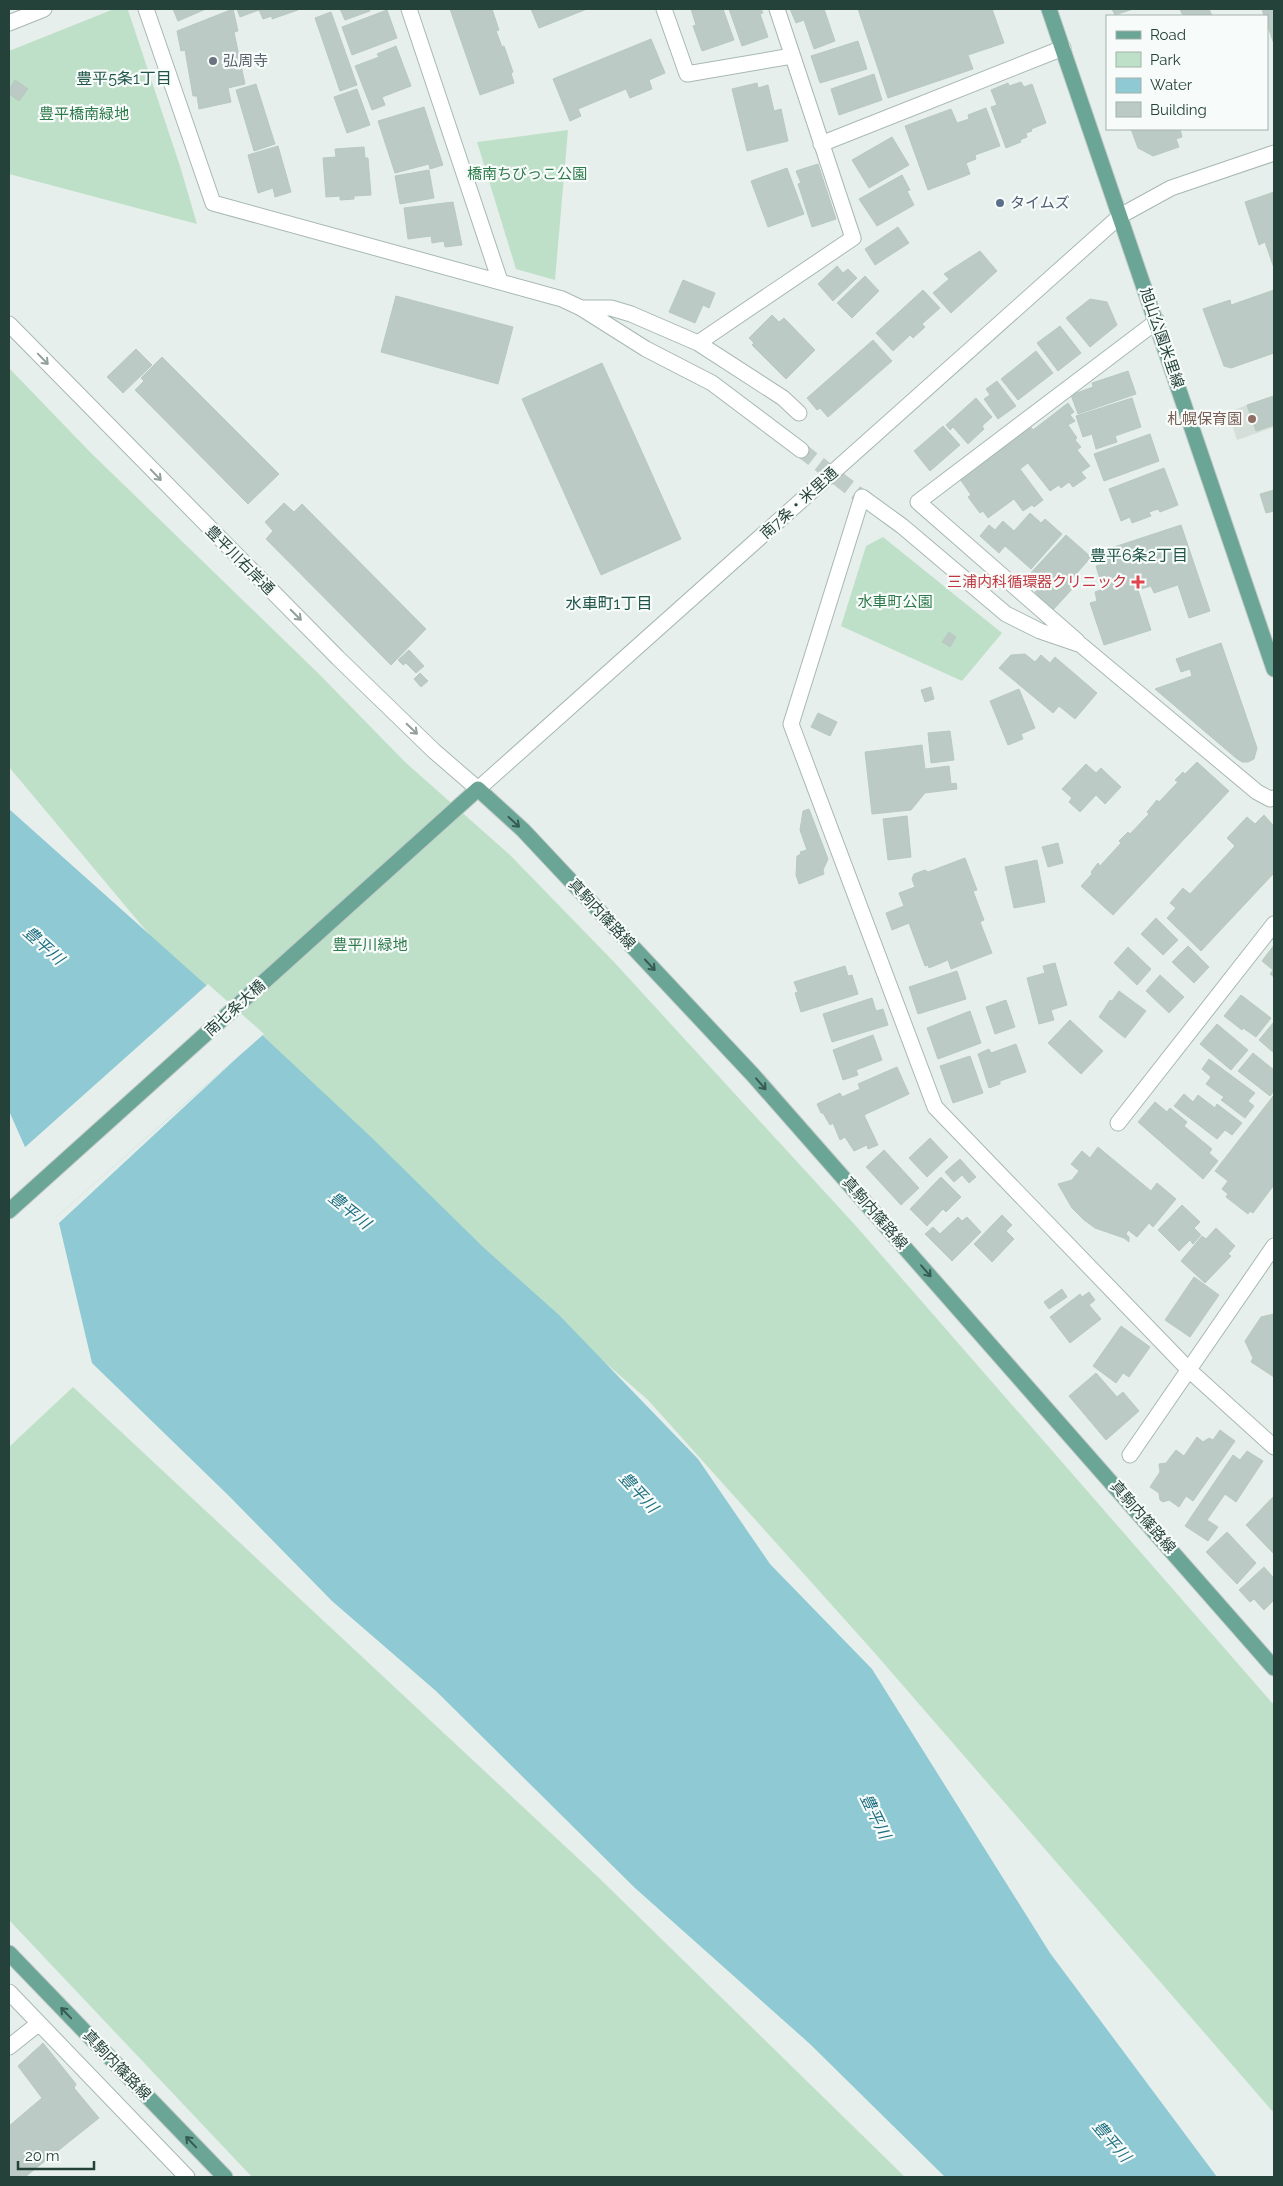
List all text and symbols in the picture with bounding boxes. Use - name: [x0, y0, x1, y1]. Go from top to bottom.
- legend: [1106, 15, 1268, 130]
- text: Road: [1150, 26, 1186, 44]
- text: Park: [1150, 51, 1181, 69]
- place label: 弘周寺: [223, 52, 268, 70]
- marker: 弘周寺: [207, 55, 219, 67]
- district label: 豊平5条1丁目: [76, 69, 172, 88]
- text: Water: [1150, 76, 1193, 94]
- text: Building: [1150, 101, 1207, 119]
- park label: 豊平橋南緑地: [39, 105, 129, 123]
- park label: 橋南ちびっこ公園: [467, 165, 587, 183]
- place label: タイムズ: [1010, 194, 1070, 212]
- marker: タイムズ: [994, 197, 1006, 209]
- street label: 旭山公園米里線: [1136, 285, 1188, 391]
- one-way arrow: [37, 353, 49, 365]
- place label: 札幌保育園: [1167, 410, 1242, 428]
- marker: 札幌保育園: [1246, 413, 1258, 425]
- street label: 南7条・米里通: [757, 464, 841, 542]
- one-way arrow: [150, 469, 162, 481]
- street label: 豊平川右岸通: [202, 522, 278, 598]
- district label: 豊平6条2丁目: [1090, 546, 1188, 565]
- place label: 三浦内科循環器クリニック: [947, 573, 1127, 591]
- marker: 三浦内科循環器クリニック: [1131, 575, 1145, 589]
- park label: 水車町公園: [857, 593, 933, 611]
- district label: 水車町1丁目: [566, 594, 652, 613]
- one-way arrow: [289, 609, 302, 621]
- one-way arrow: [405, 723, 418, 735]
- one-way arrow: [507, 816, 520, 828]
- street label: 真駒内篠路線: [565, 875, 639, 953]
- water label: 豊平川: [19, 922, 69, 970]
- park label: 豊平川緑地: [332, 936, 408, 954]
- one-way arrow: [644, 959, 656, 972]
- street label: 南七条大橋: [201, 976, 269, 1040]
- one-way arrow: [755, 1077, 767, 1090]
- street label: 真駒内篠路線: [839, 1173, 911, 1253]
- water label: 豊平川: [325, 1188, 376, 1234]
- one-way arrow: [920, 1265, 932, 1278]
- water label: 豊平川: [615, 1468, 663, 1518]
- street label: 真駒内篠路線: [1107, 1477, 1179, 1557]
- water label: 豊平川: [856, 1790, 895, 1844]
- one-way arrow: [60, 2006, 72, 2019]
- street label: 真駒内篠路線: [79, 2026, 155, 2104]
- water label: 豊平川: [1089, 2117, 1136, 2167]
- one-way arrow: [185, 2136, 197, 2148]
- scale bar: [18, 2138, 94, 2170]
- text: 20 m: [25, 2147, 60, 2165]

